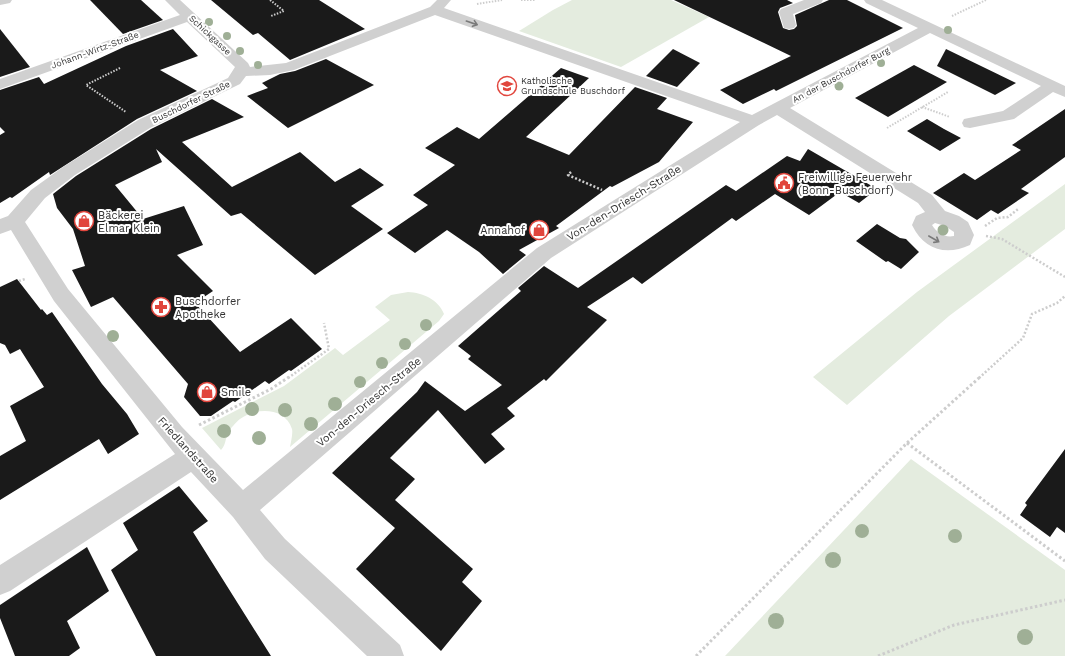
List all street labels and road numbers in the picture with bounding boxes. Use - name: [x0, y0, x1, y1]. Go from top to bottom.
- street label: Schickgasse: [187, 13, 233, 57]
- street label: Johann-Wirtz-Straße: [50, 29, 140, 71]
- street label: An der Buschdorfer Burg: [791, 45, 891, 105]
- street label: Buschdorfer Straße: [150, 79, 232, 125]
- street label: Von-den-Driesch-Straße: [564, 162, 684, 244]
- street label: Von-den-Driesch-Straße: [314, 354, 424, 450]
- street label: Friedlandstraße: [155, 414, 221, 486]

